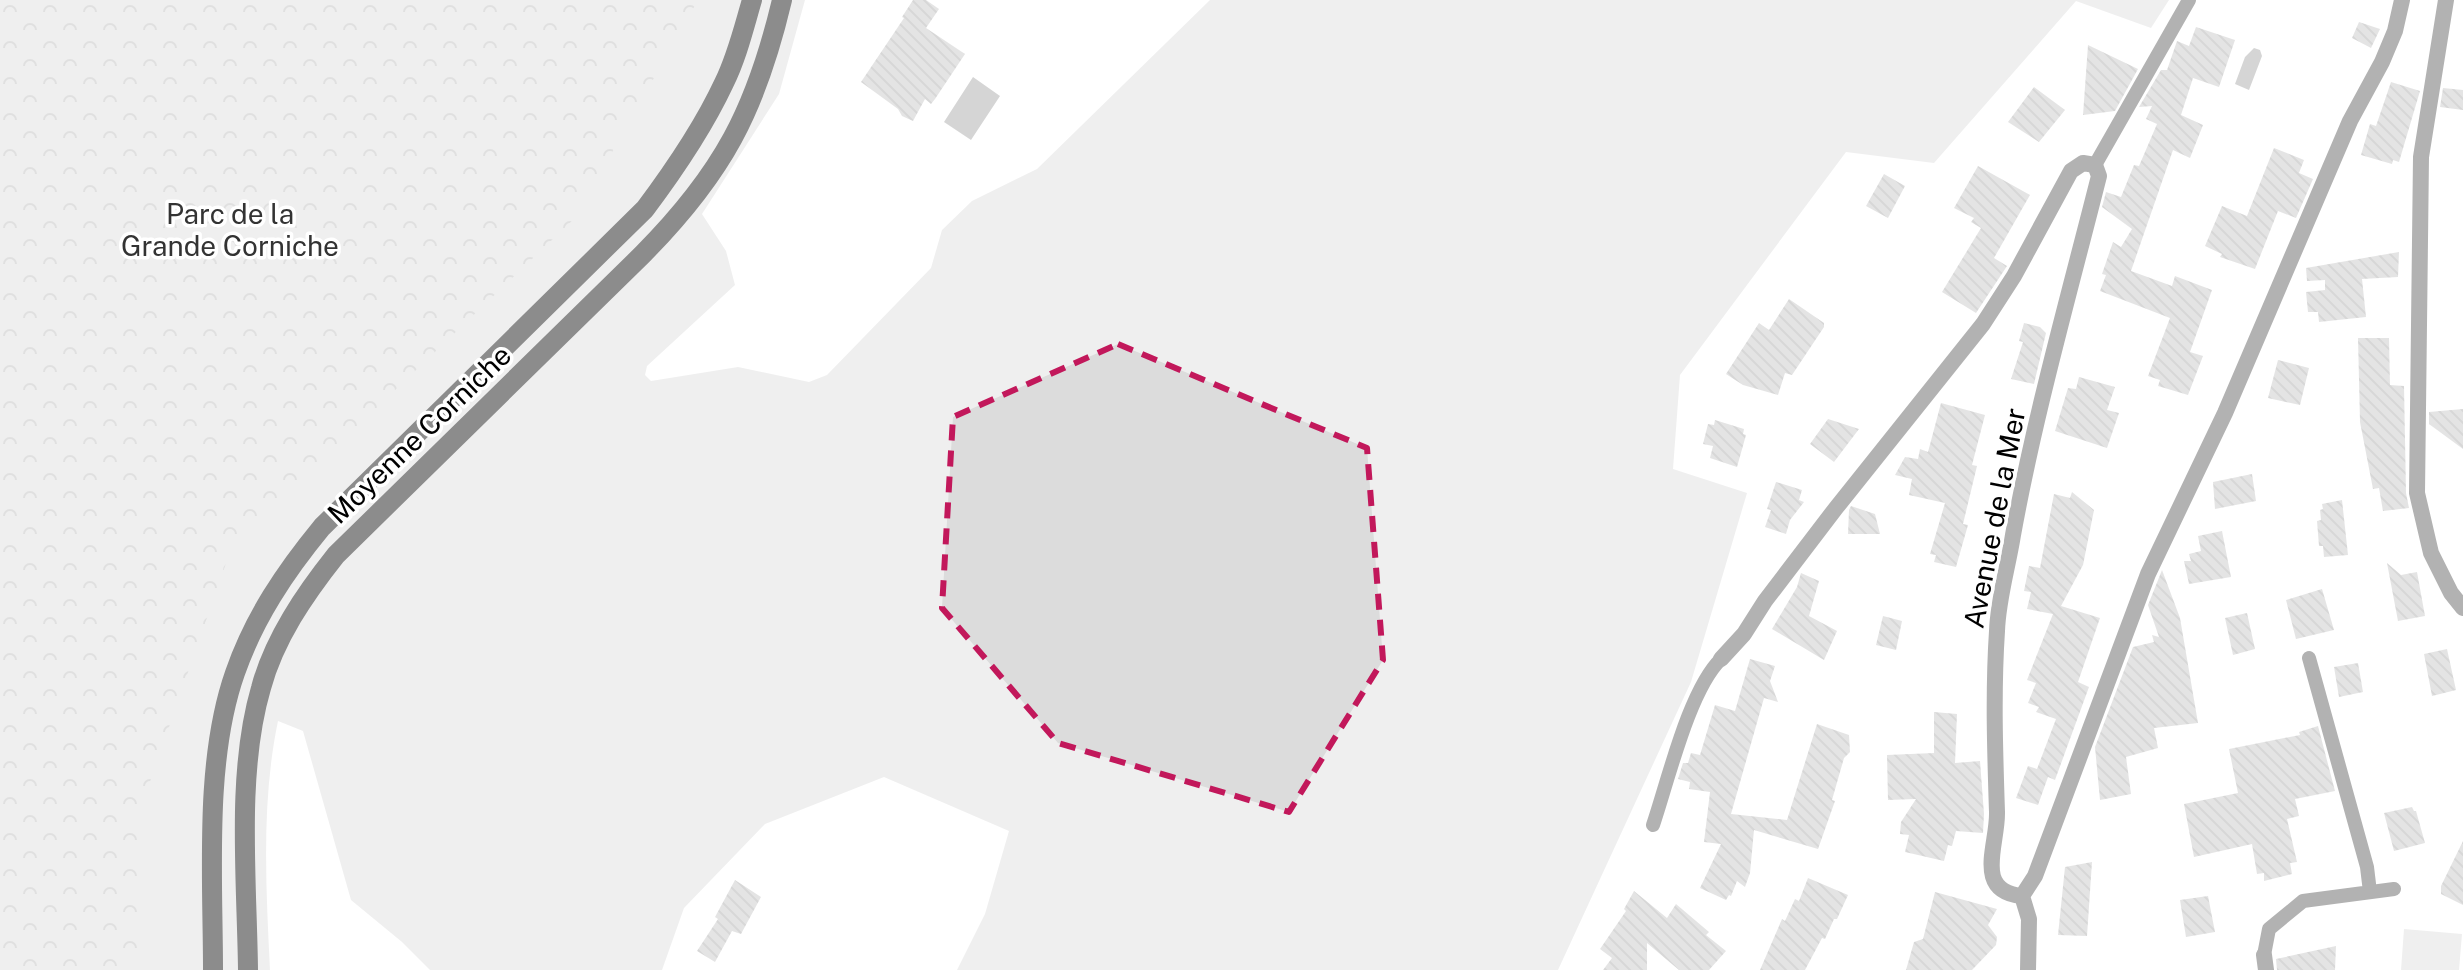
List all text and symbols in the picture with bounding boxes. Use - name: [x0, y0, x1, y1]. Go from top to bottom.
- park label: Parc de la Grande Corniche: [121, 197, 339, 262]
- street label: Moyenne Corniche: [321, 338, 517, 530]
- street label: Avenue de la Mer: [1956, 405, 2032, 631]

